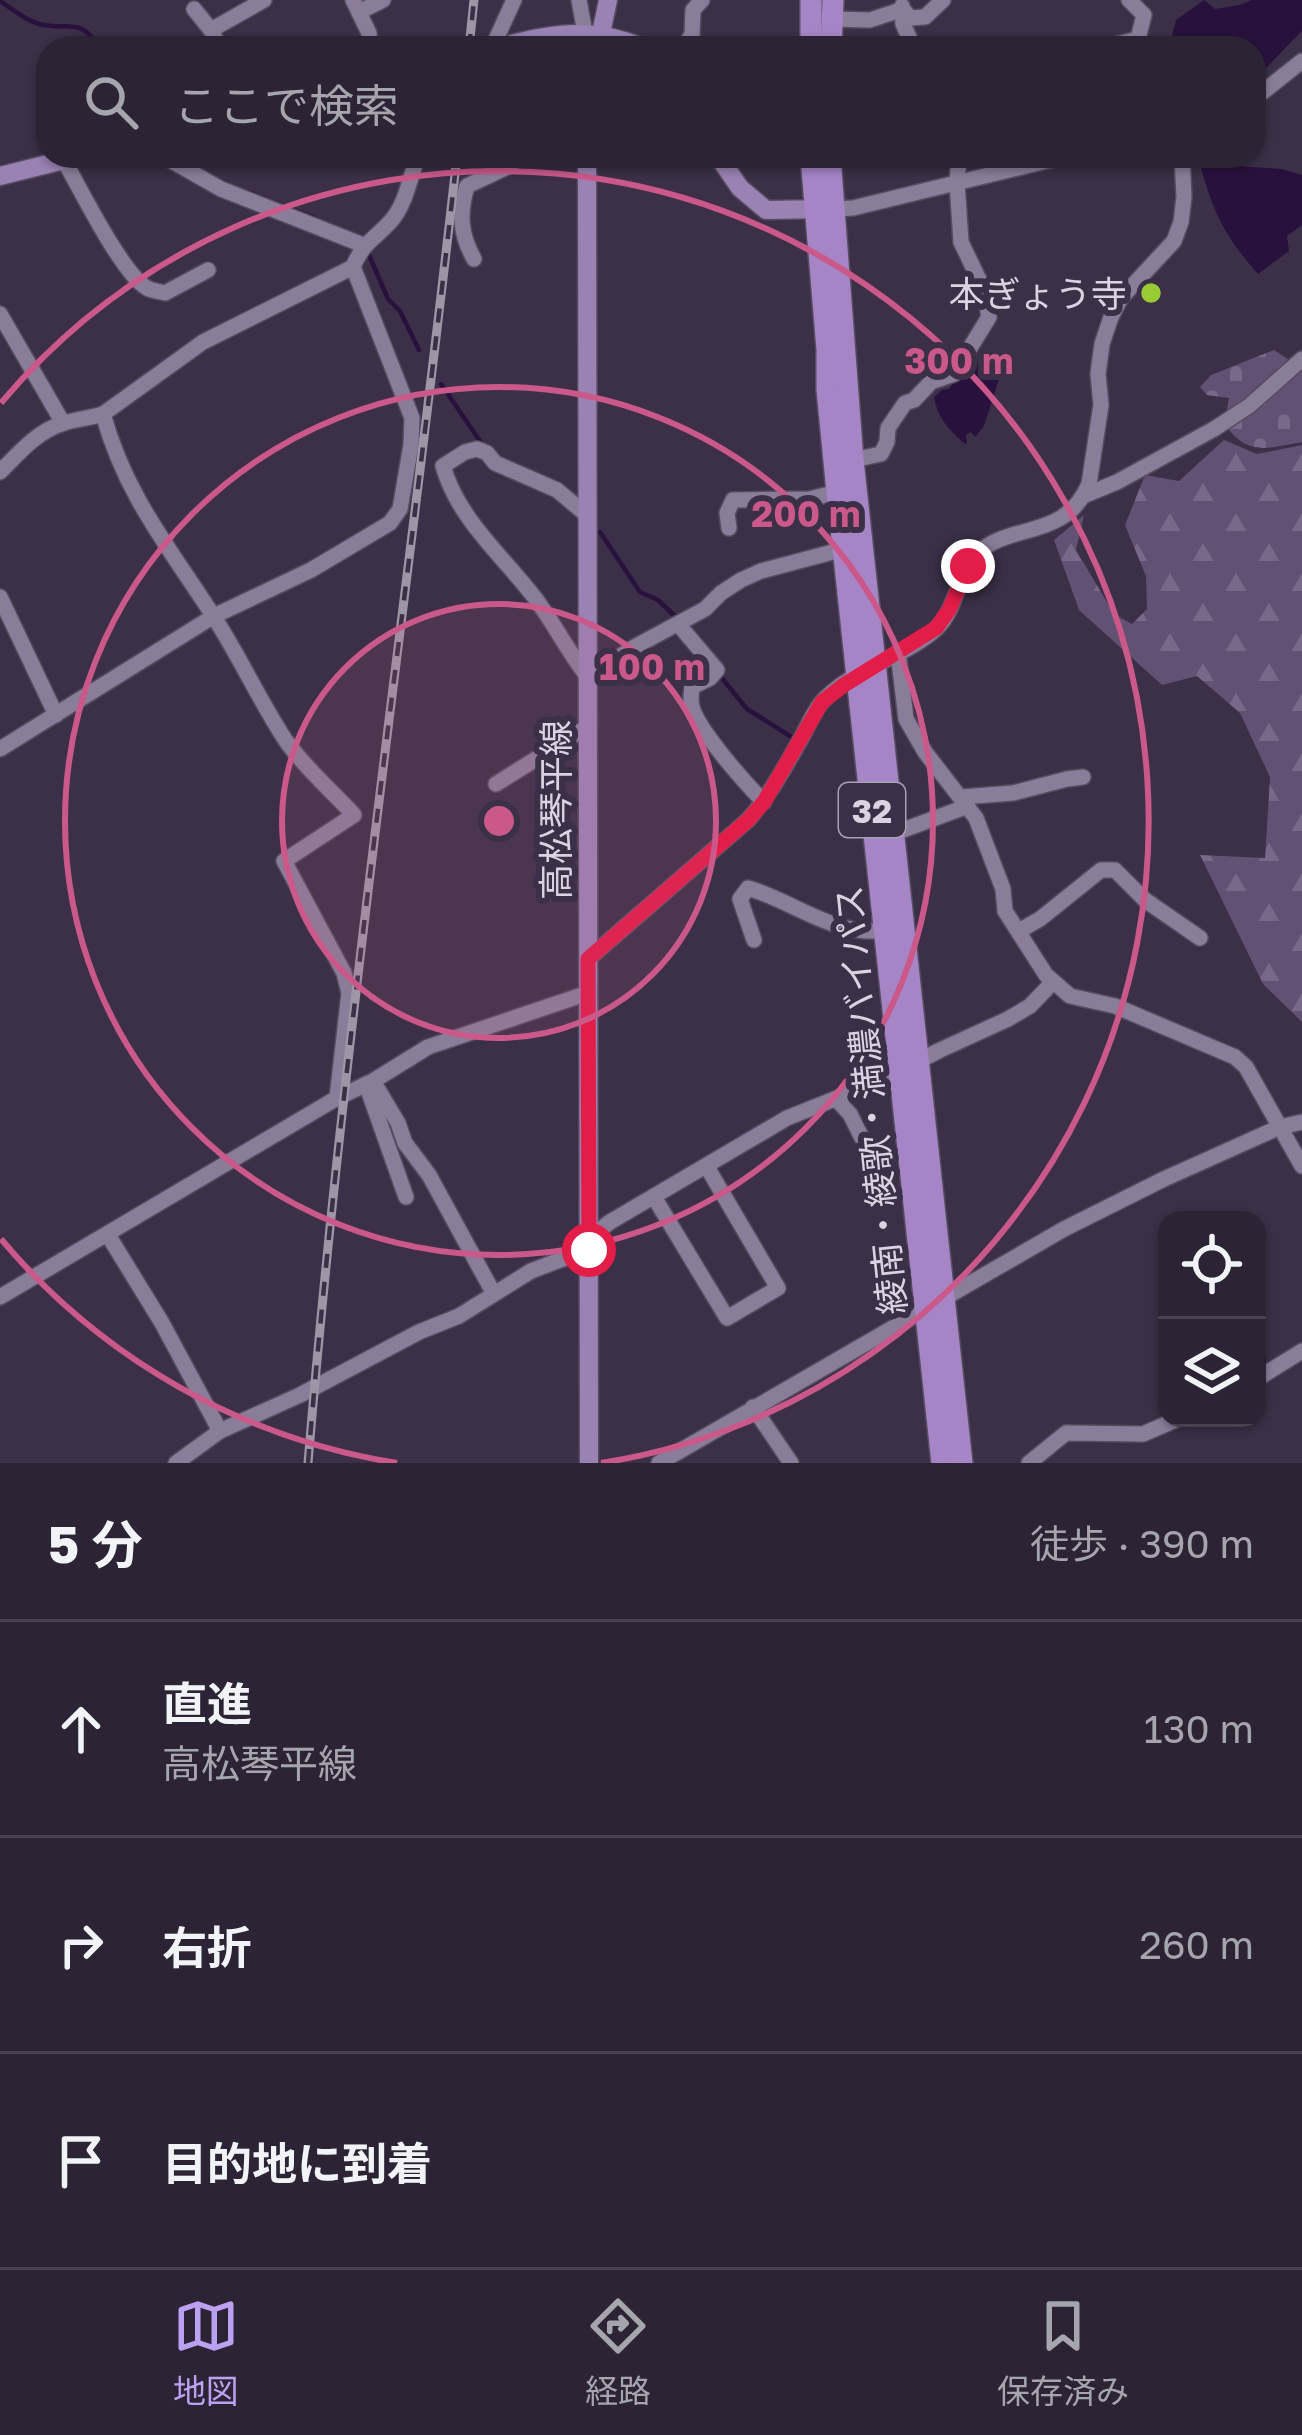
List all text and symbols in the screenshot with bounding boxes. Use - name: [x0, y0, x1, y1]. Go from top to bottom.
- search box: [36, 36, 1266, 168]
- icon: search: [78, 69, 144, 135]
- text: ここで検索: [174, 78, 399, 132]
- place label: 本ぎょう寺: [949, 272, 1127, 315]
- marker: 本ぎょう寺: [1138, 280, 1164, 306]
- text: 300 m: [904, 339, 1014, 382]
- text: 200 m: [751, 492, 861, 535]
- route end: [941, 539, 995, 593]
- text: 100 m: [599, 645, 705, 688]
- street label: 高松琴平線: [534, 720, 577, 900]
- road number: 32: [839, 783, 905, 837]
- centre of rings: [478, 800, 520, 842]
- street label: 綾南・綾歌・満濃バイパス: [826, 883, 914, 1317]
- map controls: [1158, 1211, 1266, 1427]
- button: locate: [1158, 1211, 1266, 1319]
- route start: [562, 1223, 616, 1277]
- button: layers: [1158, 1319, 1266, 1427]
- text: 5 分: [48, 1513, 143, 1574]
- text: 徒歩 · 390 m: [1030, 1520, 1254, 1567]
- text: 直進: [162, 1676, 252, 1730]
- icon: ahead: [48, 1696, 114, 1762]
- text: 130 m: [1144, 1705, 1254, 1752]
- text: 高松琴平線: [162, 1740, 357, 1787]
- icon: right: [48, 1912, 114, 1978]
- text: 右折: [162, 1920, 252, 1974]
- text: 260 m: [1139, 1921, 1254, 1968]
- icon: arrive: [48, 2128, 114, 2194]
- text: 目的地に到着: [162, 2136, 432, 2190]
- tab: 地図: [173, 2293, 239, 2413]
- tab: 経路: [585, 2293, 651, 2413]
- tab: 保存済み: [997, 2293, 1129, 2413]

